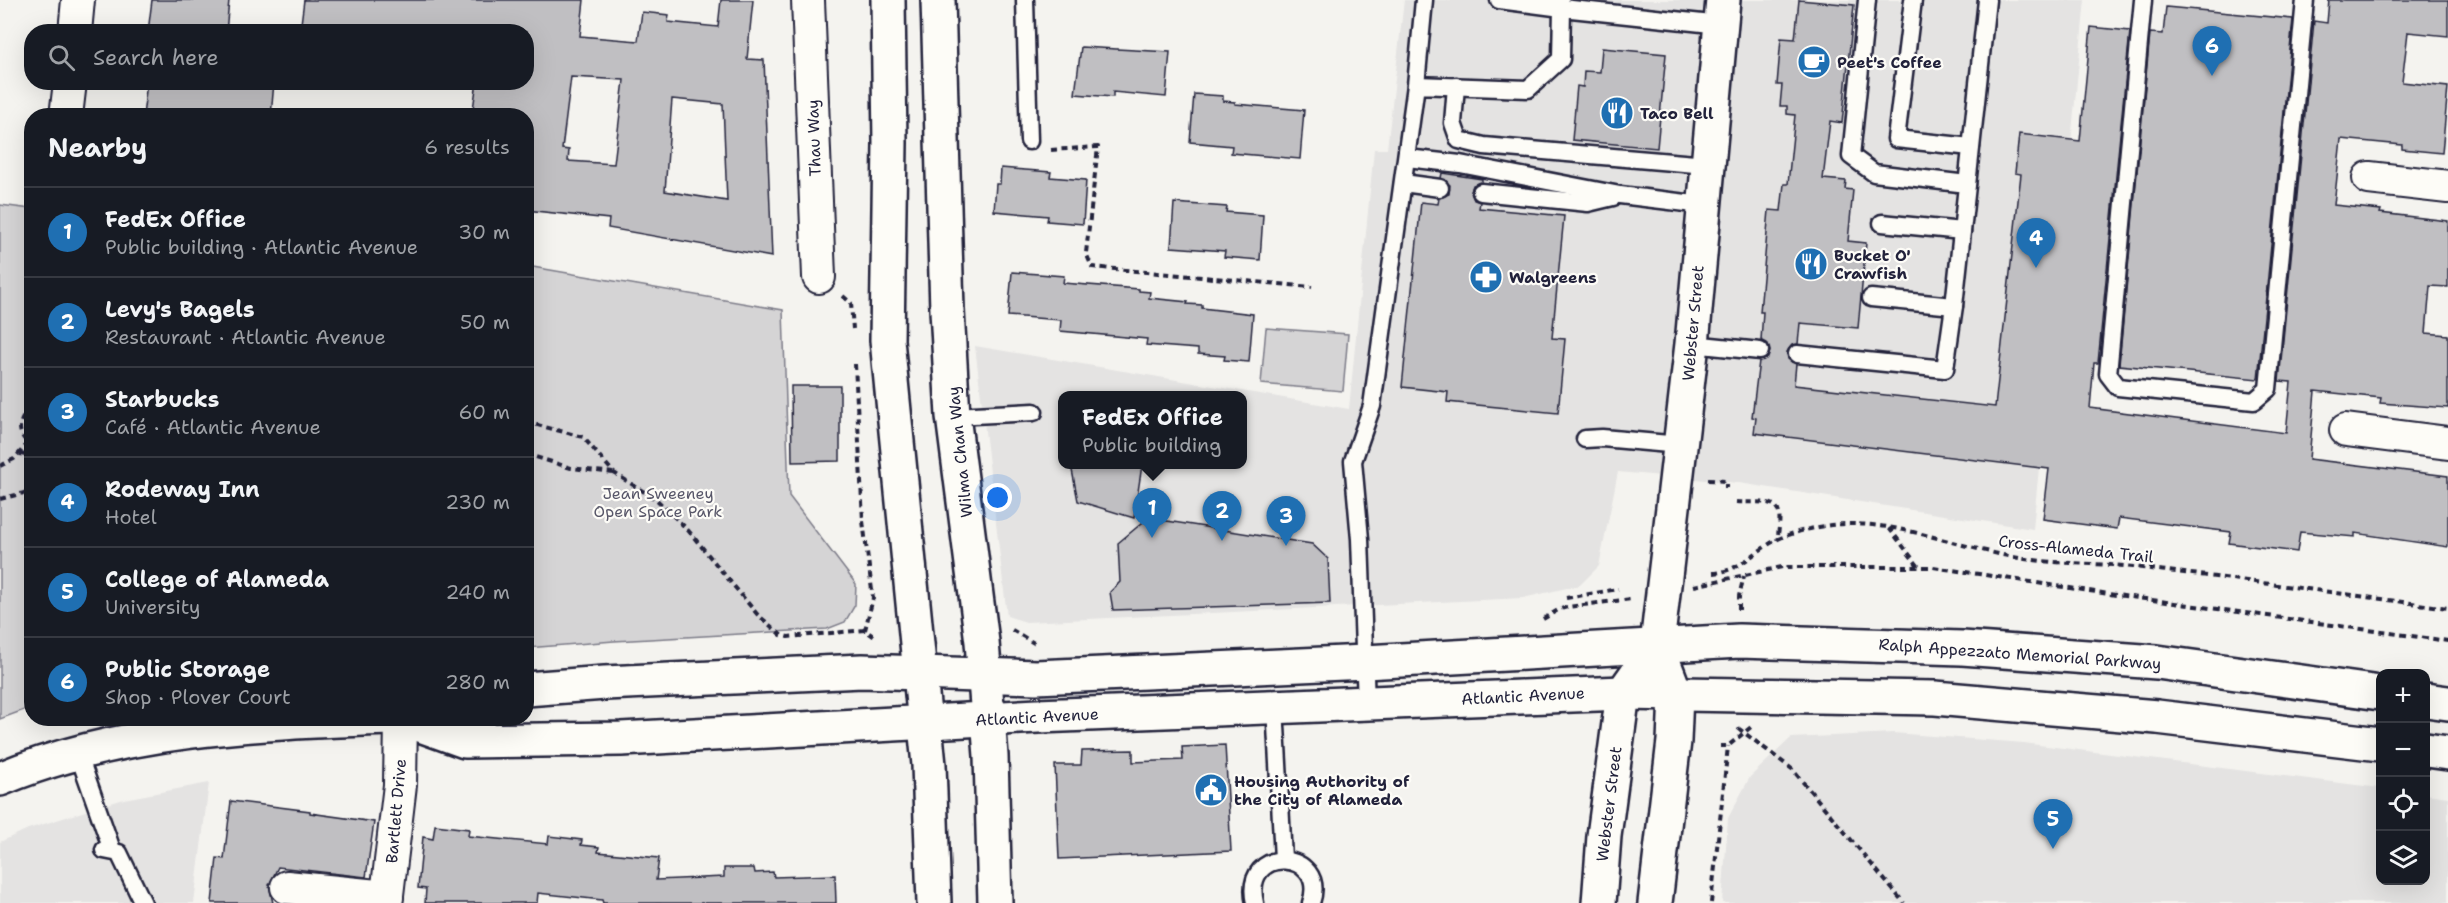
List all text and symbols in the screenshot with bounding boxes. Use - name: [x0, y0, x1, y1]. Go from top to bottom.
- search box: [24, 24, 534, 90]
- pin: 6: [2192, 26, 2232, 76]
- icon: search: [45, 41, 78, 74]
- text: Search here: [93, 43, 219, 72]
- cafe icon: Peet's Coffee: [1796, 44, 1832, 80]
- place label: Peet's Coffee: [1837, 52, 1942, 73]
- restaurant icon: Taco Bell: [1599, 95, 1635, 131]
- street label: Thau Way: [802, 99, 826, 177]
- place label: Taco Bell: [1640, 103, 1714, 124]
- text: Nearby: [48, 130, 147, 165]
- text: 6 results: [424, 134, 510, 160]
- text: FedEx Office: [105, 205, 246, 234]
- pin: 4: [2016, 218, 2056, 268]
- text: 1: [63, 219, 72, 245]
- text: 30 m: [458, 219, 510, 245]
- text: Public building · Atlantic Avenue: [105, 234, 418, 260]
- place label: Bucket O' Crawfish: [1834, 245, 1911, 284]
- restaurant icon: Bucket O' Crawfish: [1793, 246, 1829, 282]
- pharmacy icon: Walgreens: [1468, 259, 1504, 295]
- street label: Webster Street: [1677, 264, 1709, 382]
- place label: Walgreens: [1509, 267, 1597, 288]
- text: Levy's Bagels: [105, 295, 255, 324]
- text: 2: [61, 309, 75, 335]
- text: 50 m: [460, 309, 510, 335]
- text: Restaurant · Atlantic Avenue: [105, 324, 386, 350]
- text: Starbucks: [105, 385, 219, 414]
- street label: Wilma Chan Way: [943, 385, 977, 519]
- popup: [1058, 391, 1247, 469]
- text: 3: [61, 399, 75, 425]
- text: 60 m: [458, 399, 510, 425]
- text: FedEx Office: [1082, 403, 1223, 432]
- text: Café · Atlantic Avenue: [105, 414, 321, 440]
- text: Public building: [1082, 432, 1221, 458]
- text: Rodeway Inn: [105, 475, 260, 504]
- park label: Jean Sweeney Open Space Park: [594, 483, 722, 522]
- your location: [983, 483, 1012, 512]
- pin: 1: [1132, 488, 1172, 538]
- text: 4: [61, 489, 75, 515]
- text: 230 m: [445, 489, 510, 515]
- pin: 2: [1202, 492, 1242, 541]
- pin: 3: [1266, 496, 1306, 546]
- text: Hotel: [105, 504, 157, 530]
- street label: Cross-Alameda Trail: [1997, 530, 2155, 568]
- text: College of Alameda: [105, 565, 329, 594]
- text: 5: [61, 579, 74, 605]
- text: 240 m: [445, 579, 510, 605]
- text: University: [105, 594, 201, 620]
- street label: Ralph Appezzato Memorial Parkway: [1878, 634, 2162, 674]
- text: Public Storage: [105, 655, 270, 684]
- text: 6: [61, 669, 75, 695]
- text: 280 m: [445, 669, 510, 695]
- map controls: [2376, 669, 2430, 885]
- button: +: [2376, 669, 2430, 723]
- street label: Atlantic Avenue: [1461, 682, 1585, 710]
- text: Shop · Plover Court: [105, 684, 291, 710]
- street label: Atlantic Avenue: [975, 703, 1099, 731]
- button: −: [2376, 723, 2430, 777]
- street label: Webster Street: [1592, 745, 1626, 863]
- street label: Bartlett Drive: [381, 758, 411, 864]
- place label: Housing Authority of the City of Alameda: [1234, 771, 1410, 810]
- public building icon: Housing Authority of the City of Alameda: [1193, 772, 1229, 808]
- button: locate: [2376, 777, 2430, 831]
- pin: 5: [2034, 800, 2072, 849]
- button: layers: [2376, 831, 2430, 885]

